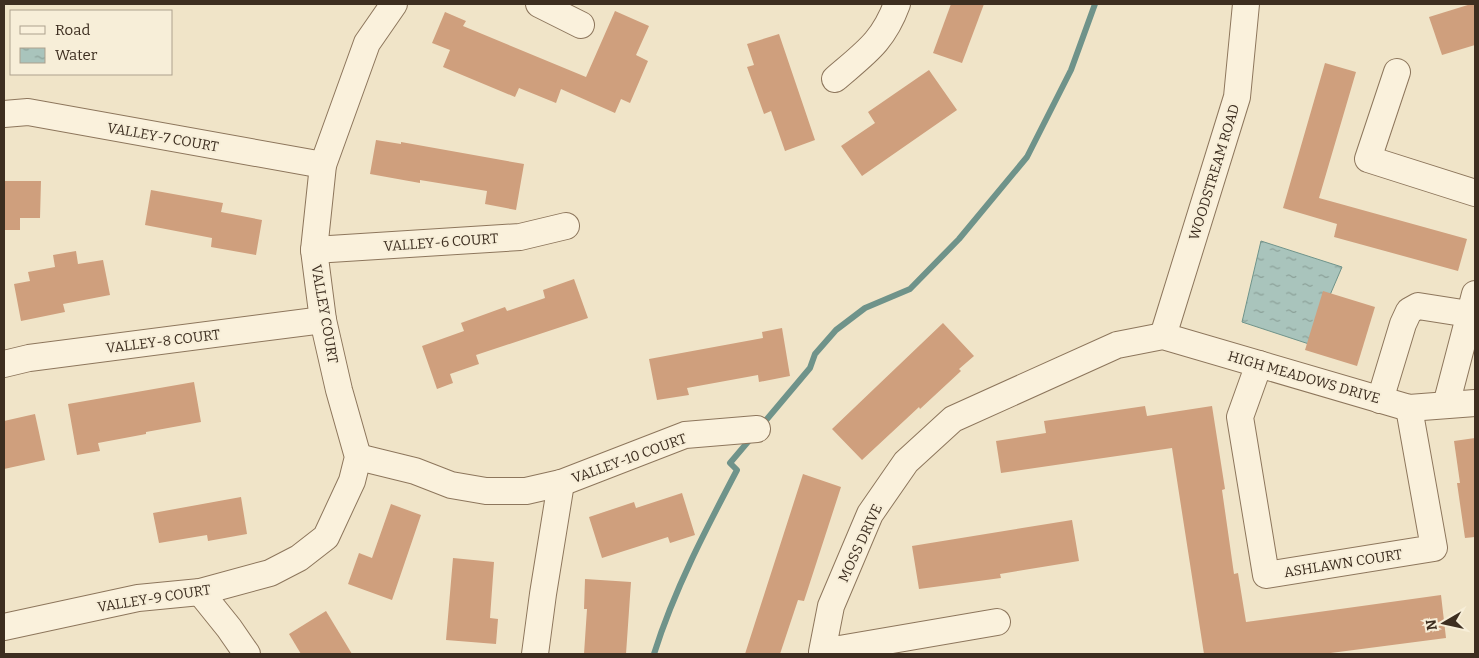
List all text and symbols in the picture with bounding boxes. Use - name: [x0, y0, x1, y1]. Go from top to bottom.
- legend: [10, 10, 172, 75]
- text: Road: [55, 21, 90, 39]
- text: Water: [55, 46, 98, 64]
- street label: WOODSTREAM ROAD: [1186, 102, 1243, 242]
- street label: VALLEY-7 COURT: [106, 119, 220, 156]
- street label: VALLEY-6 COURT: [383, 230, 499, 255]
- street label: VALLEY COURT: [307, 263, 342, 365]
- street label: VALLEY-8 COURT: [105, 326, 221, 357]
- street label: HIGH MEADOWS DRIVE: [1226, 348, 1382, 407]
- street label: VALLEY-10 COURT: [570, 430, 689, 487]
- street label: MOSS DRIVE: [835, 501, 886, 585]
- street label: ASHLAWN COURT: [1283, 546, 1403, 581]
- street label: VALLEY-9 COURT: [96, 581, 212, 616]
- north arrow: [1419, 598, 1469, 648]
- text: N: [1422, 618, 1441, 632]

